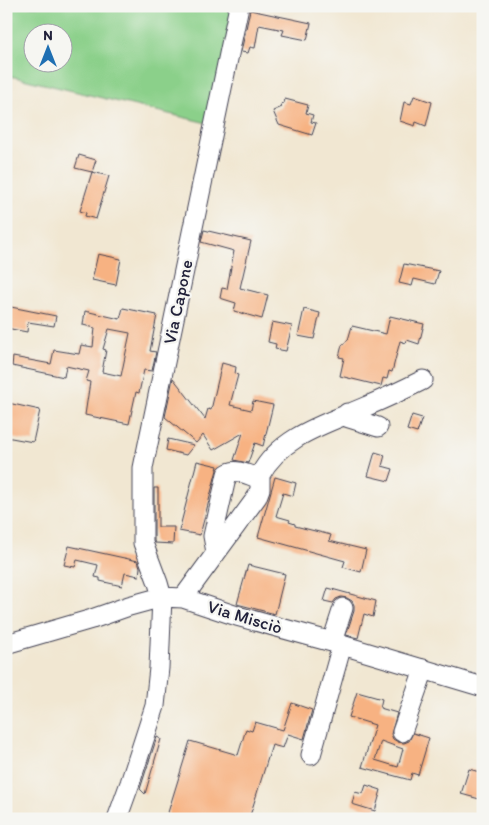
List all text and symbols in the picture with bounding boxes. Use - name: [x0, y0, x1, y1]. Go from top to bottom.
- north arrow: [22, 22, 72, 72]
- text: N: [43, 27, 53, 44]
- street label: Via Capone: [158, 258, 198, 346]
- street label: Via Misciò: [205, 595, 285, 639]

